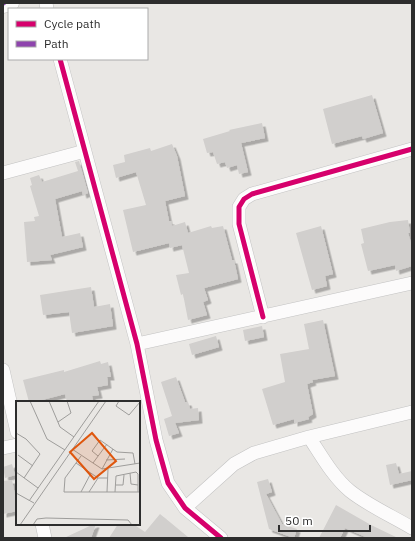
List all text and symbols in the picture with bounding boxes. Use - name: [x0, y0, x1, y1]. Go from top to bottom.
- legend: [8, 8, 148, 60]
- text: Cycle path: [44, 16, 101, 31]
- text: Path: [44, 36, 69, 51]
- inset map: [16, 401, 140, 525]
- scale bar: [279, 507, 370, 533]
- text: 50 m: [285, 513, 313, 528]

